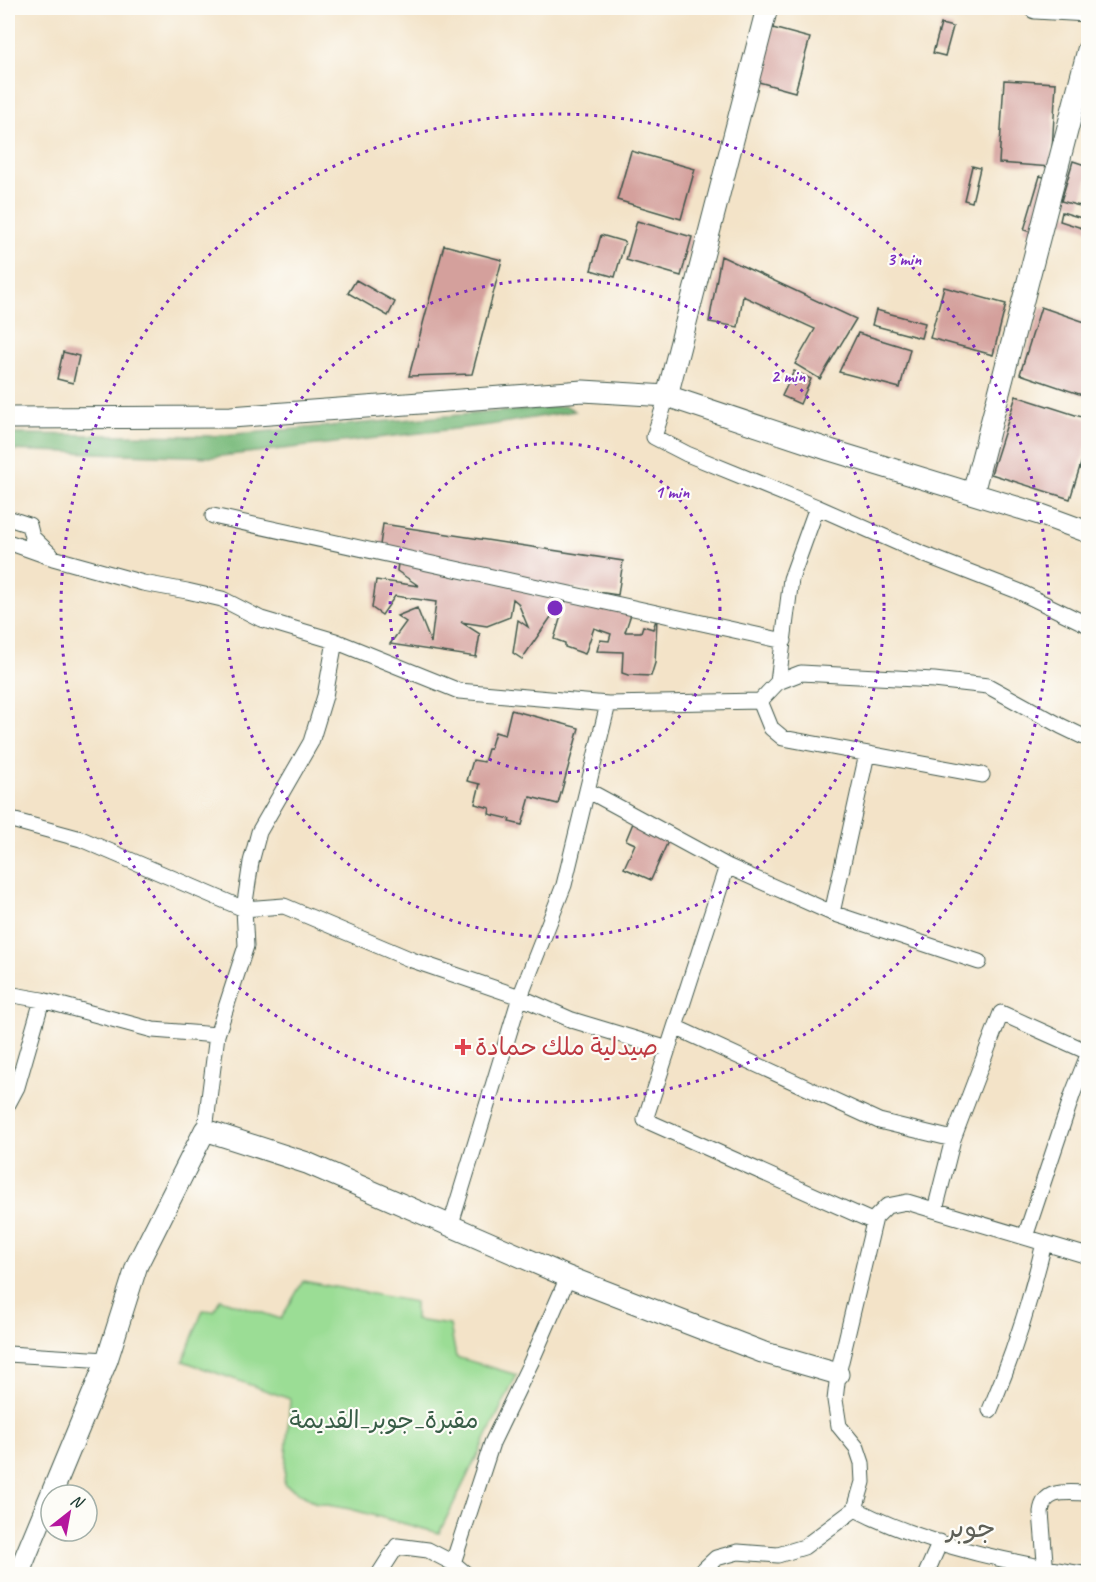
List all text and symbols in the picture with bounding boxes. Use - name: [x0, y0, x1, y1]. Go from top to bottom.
- text: 3 min: [887, 248, 922, 270]
- text: 2 min: [771, 365, 806, 387]
- text: 1 min: [655, 481, 690, 503]
- centre of rings: [545, 598, 565, 618]
- place label: صيدلية ملك حمادة: [475, 1032, 658, 1062]
- marker: صيدلية ملك حمادة: [456, 1040, 470, 1054]
- park label: مقبرة_جوبر_القديمة: [290, 1405, 478, 1435]
- north arrow: [39, 1483, 99, 1543]
- text: N: [67, 1490, 88, 1514]
- district label: جوبر: [944, 1511, 996, 1545]

